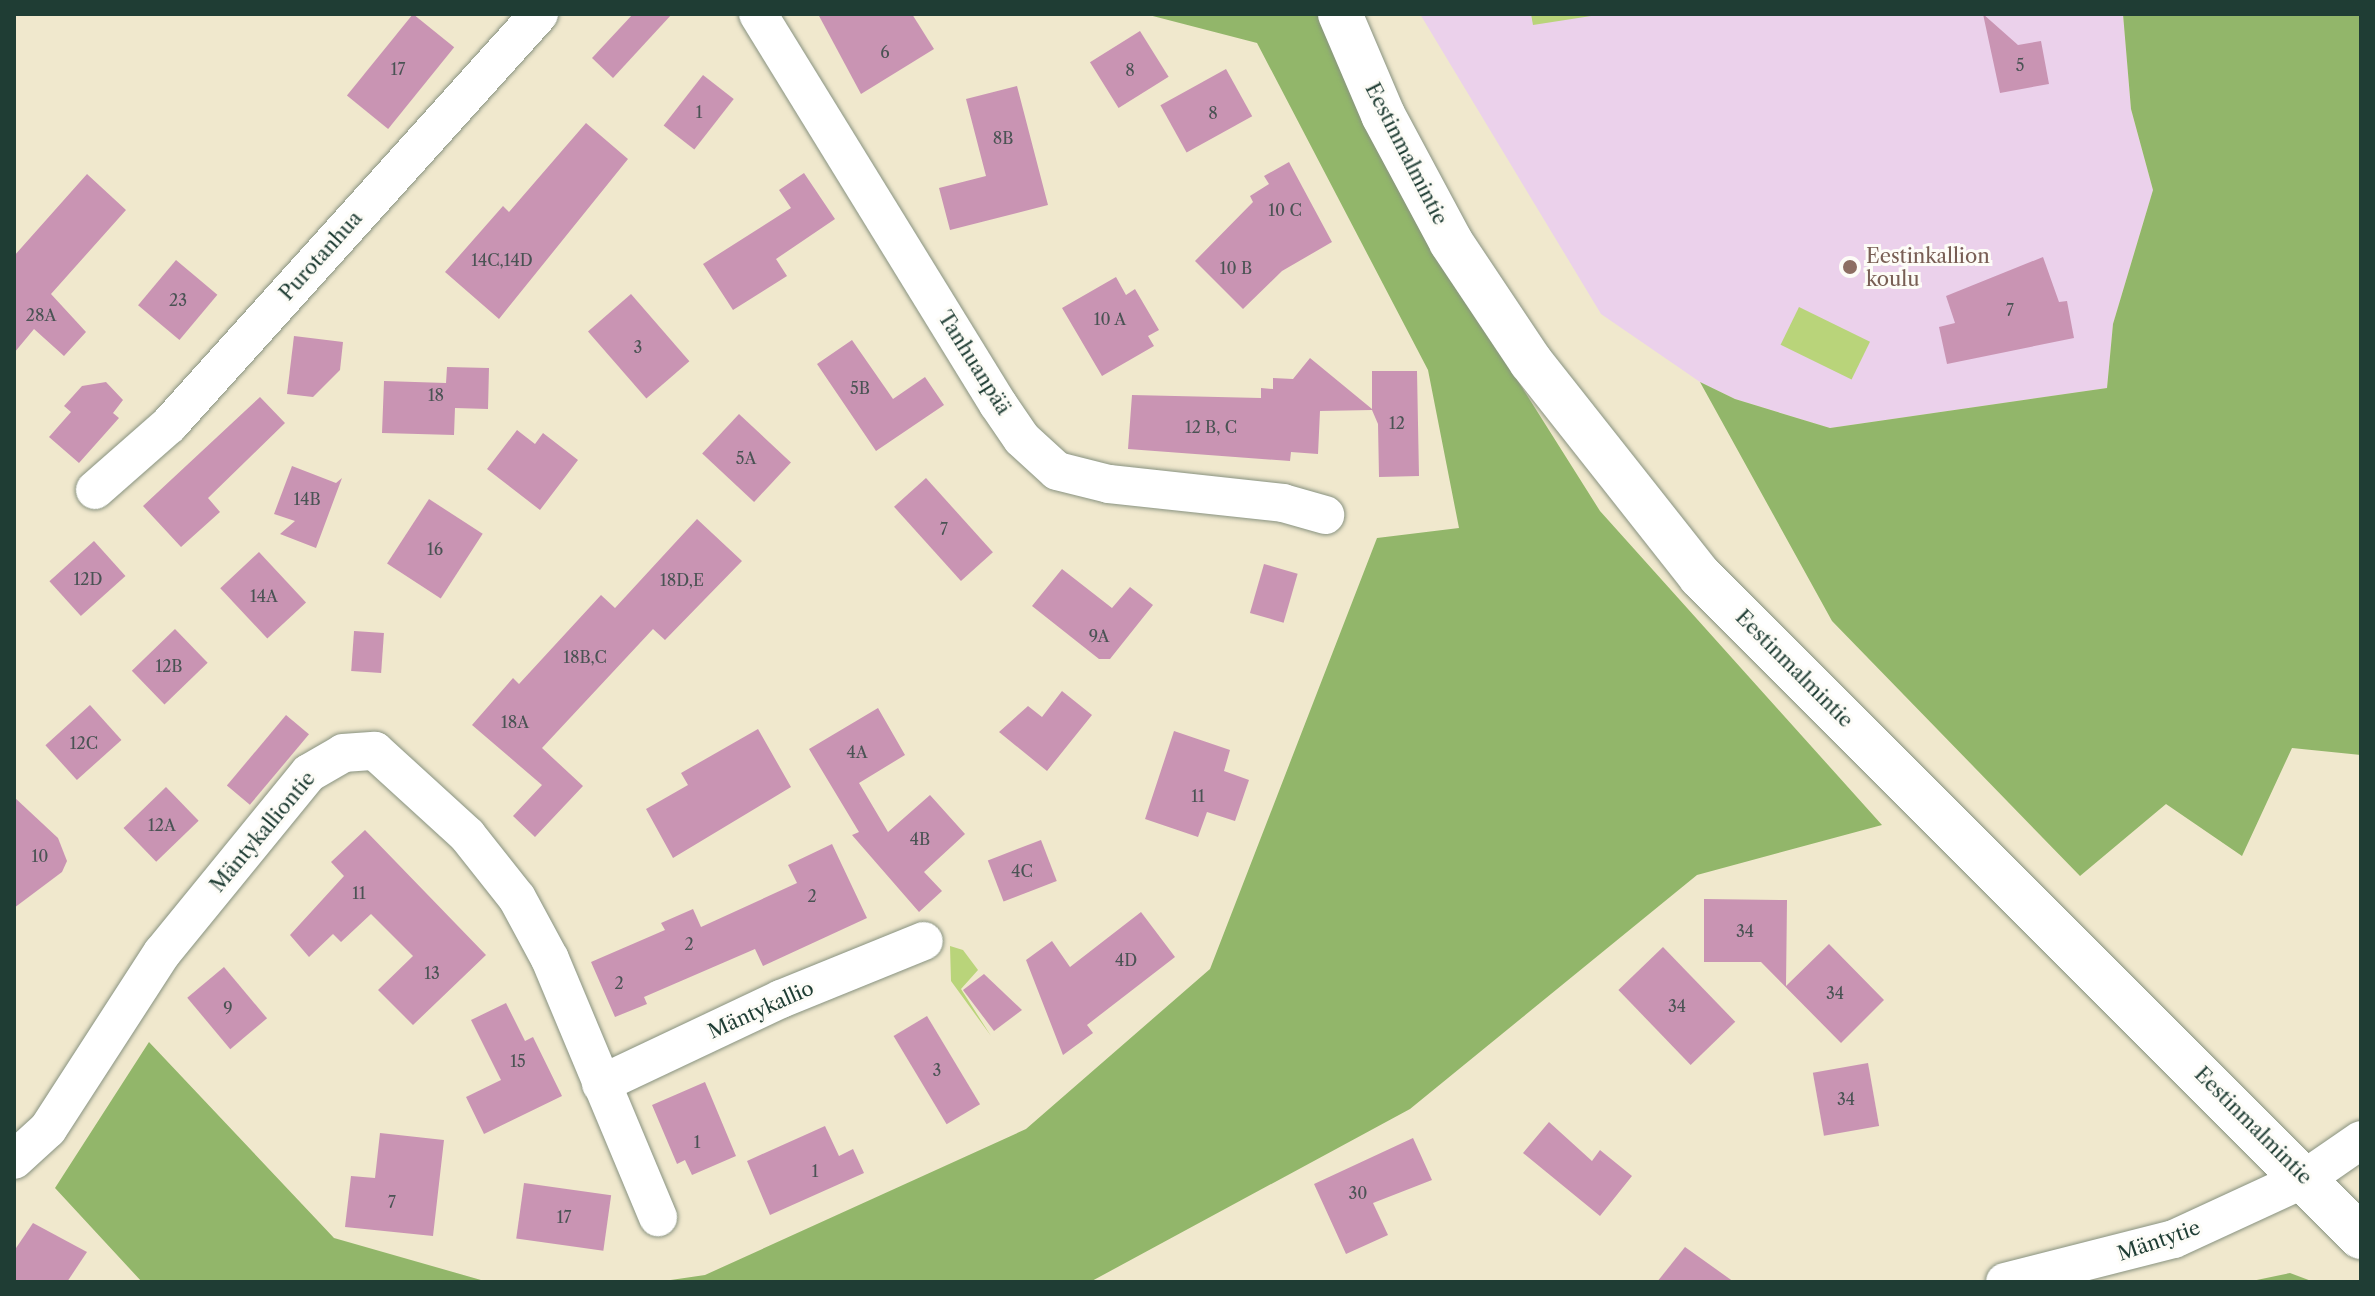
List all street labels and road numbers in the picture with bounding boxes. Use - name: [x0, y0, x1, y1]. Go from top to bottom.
- street label: Eestinmalmintie: [1360, 79, 1452, 229]
- street label: Purotanhua: [275, 207, 367, 305]
- street label: Tanhuanpää: [933, 307, 1015, 419]
- street label: Eestinmalmintie: [1730, 605, 1858, 733]
- street label: Mäntykalliontie: [206, 767, 320, 897]
- street label: Mäntykallio: [704, 976, 818, 1044]
- street label: Eestinmalmintie: [2189, 1062, 2317, 1190]
- street label: Mäntytie: [2115, 1216, 2203, 1266]

